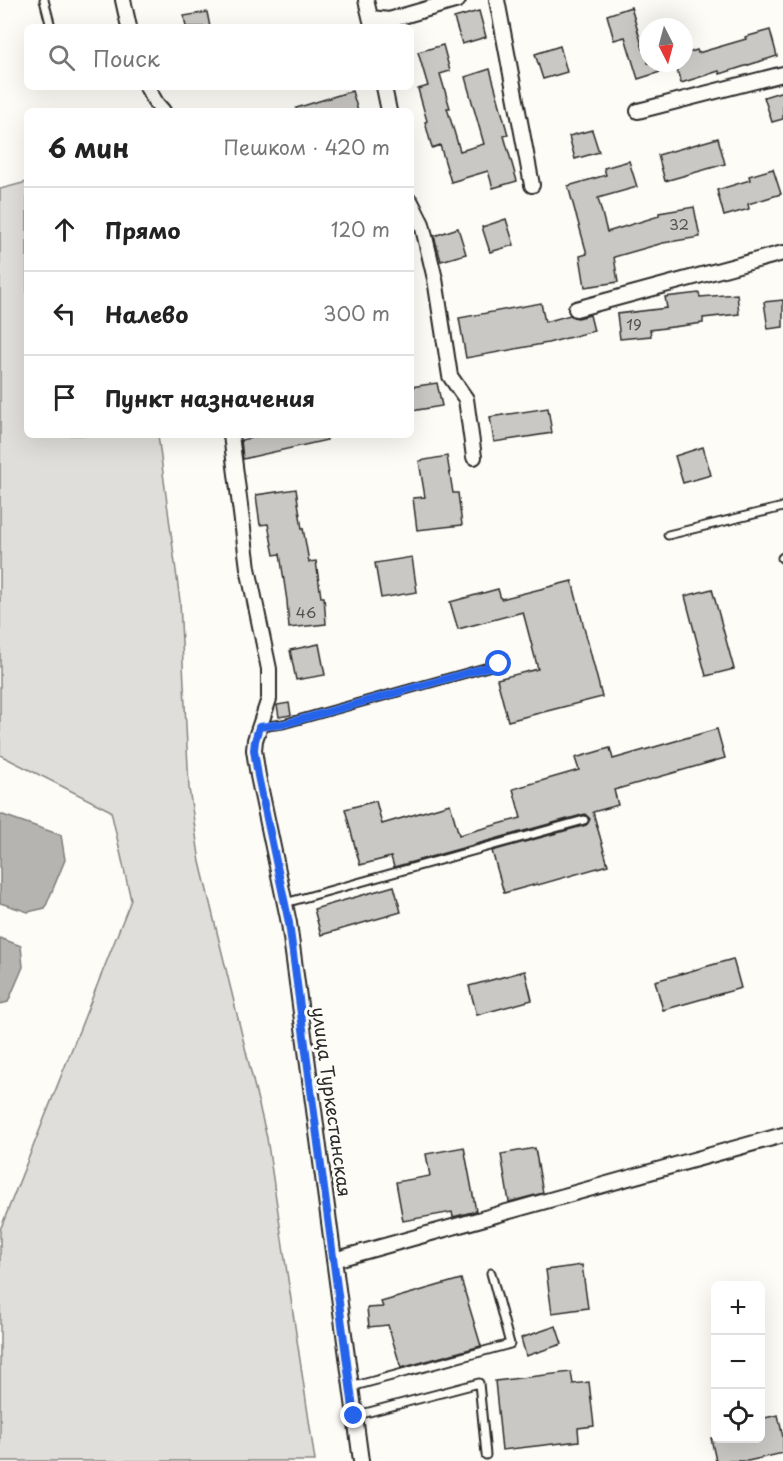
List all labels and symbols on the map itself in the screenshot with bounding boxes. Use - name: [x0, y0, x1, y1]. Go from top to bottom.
- north arrow: [639, 18, 693, 72]
- house number: 32: [669, 212, 689, 235]
- house number: 19: [626, 312, 642, 335]
- house number: 46: [296, 600, 316, 623]
- route start: [485, 650, 511, 676]
- street label: улица Туркестанская: [306, 1005, 359, 1198]
- route end: [340, 1402, 366, 1428]

